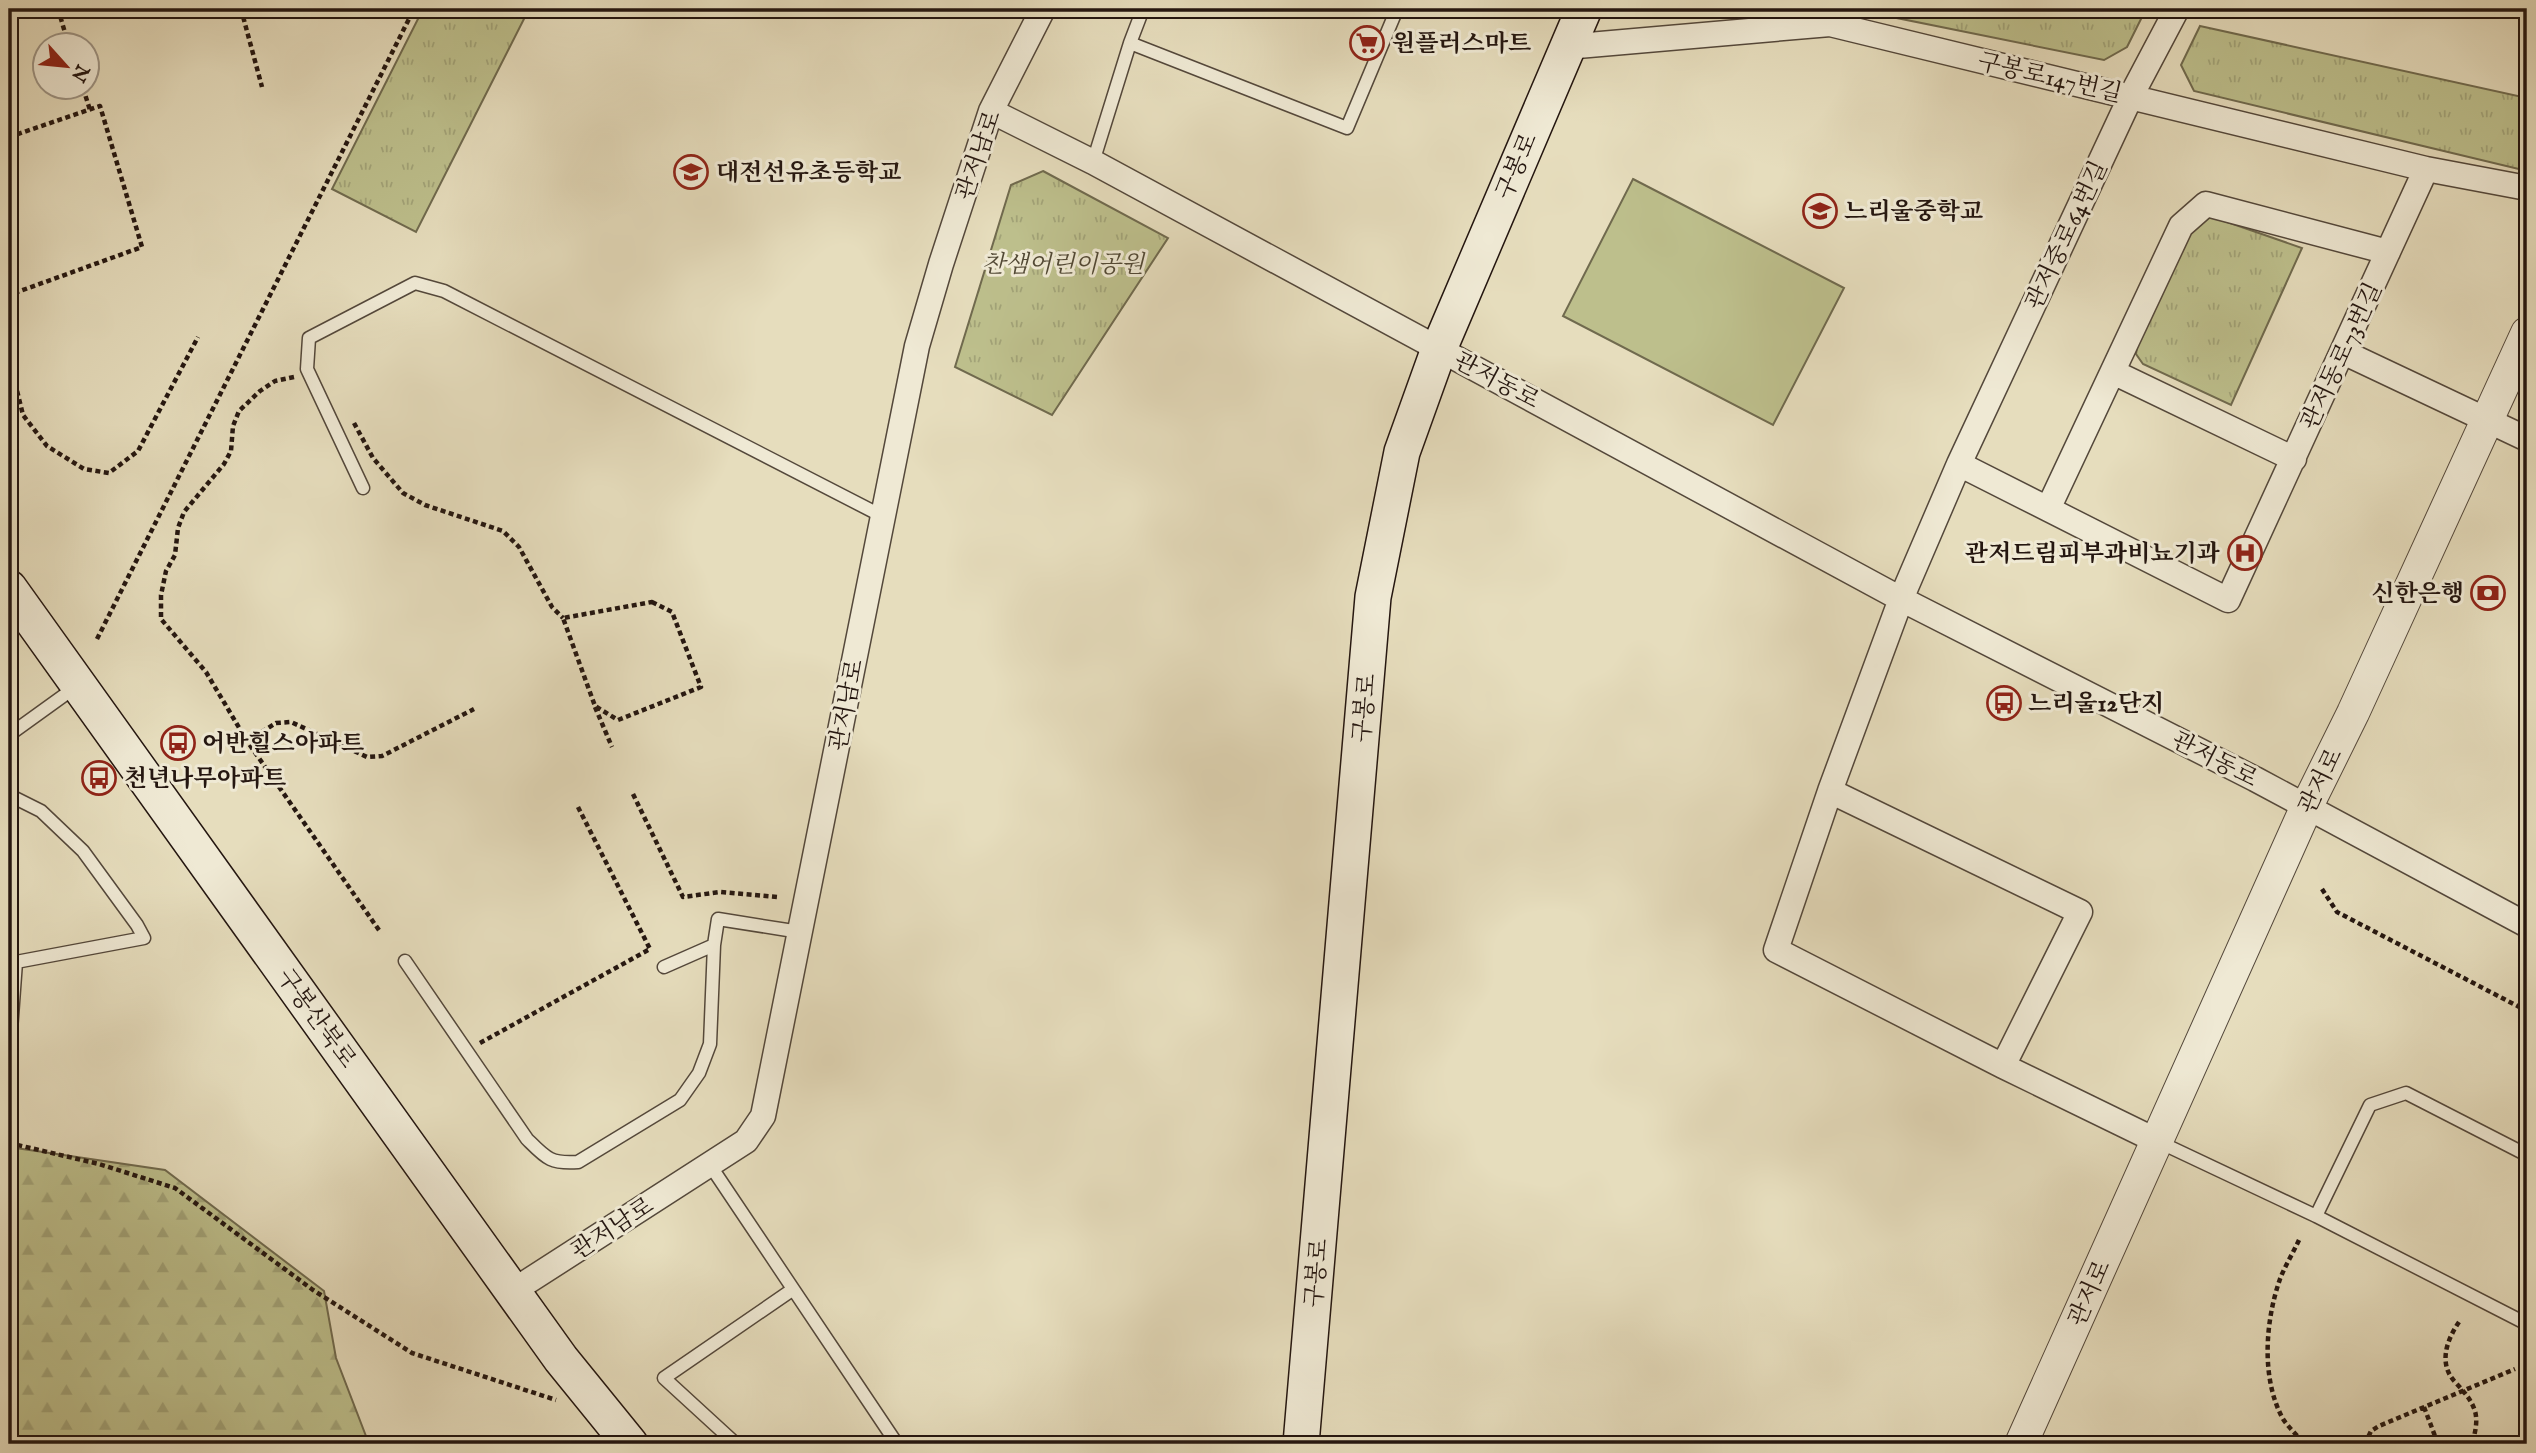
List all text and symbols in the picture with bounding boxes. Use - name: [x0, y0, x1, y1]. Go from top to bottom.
- supermarket icon: 원플러스마트: [1348, 24, 1386, 62]
- place label: 원플러스마트: [1392, 29, 1531, 60]
- north arrow: [32, 32, 102, 102]
- street label: 구봉로147번길: [1974, 47, 2125, 110]
- text: N: [65, 59, 94, 86]
- street label: 관저남로: [950, 107, 1009, 204]
- street label: 구봉로: [1490, 129, 1545, 205]
- school or university icon: 대전선유초등학교: [672, 153, 710, 191]
- street label: 관저중로64번길: [2019, 156, 2115, 315]
- place label: 대전선유초등학교: [716, 158, 901, 189]
- school or university icon: 느리울중학교: [1801, 192, 1839, 230]
- place label: 느리울중학교: [1844, 197, 1983, 228]
- park label: 찬샘어린이공원: [982, 250, 1146, 281]
- street label: 관저동로73번길: [2295, 278, 2390, 435]
- street label: 관저동로: [1448, 346, 1545, 417]
- hospital icon: 관저드림피부과비뇨기과: [2226, 534, 2264, 572]
- place label: 관저드림피부과비뇨기과: [1965, 539, 2220, 570]
- bank icon: 신한은행: [2469, 574, 2507, 612]
- place label: 신한은행: [2371, 579, 2464, 610]
- street label: 관저남로: [823, 657, 872, 754]
- street label: 구봉로: [1347, 672, 1384, 744]
- bus stop icon: 느리울12단지: [1985, 684, 2023, 722]
- place label: 느리울12단지: [2028, 689, 2164, 720]
- bus stop icon: 어반힐스아파트: [159, 724, 197, 762]
- street label: 관저동로: [2166, 725, 2263, 795]
- place label: 어반힐스아파트: [202, 729, 364, 760]
- street label: 관저로: [2292, 744, 2351, 820]
- bus stop icon: 천년나무아파트: [80, 759, 118, 797]
- place label: 천년나무아파트: [124, 764, 286, 795]
- street label: 구봉산북로: [269, 963, 362, 1075]
- street label: 관저남로: [565, 1191, 660, 1268]
- street label: 구봉로: [1299, 1237, 1336, 1309]
- street label: 관저로: [2062, 1256, 2119, 1332]

